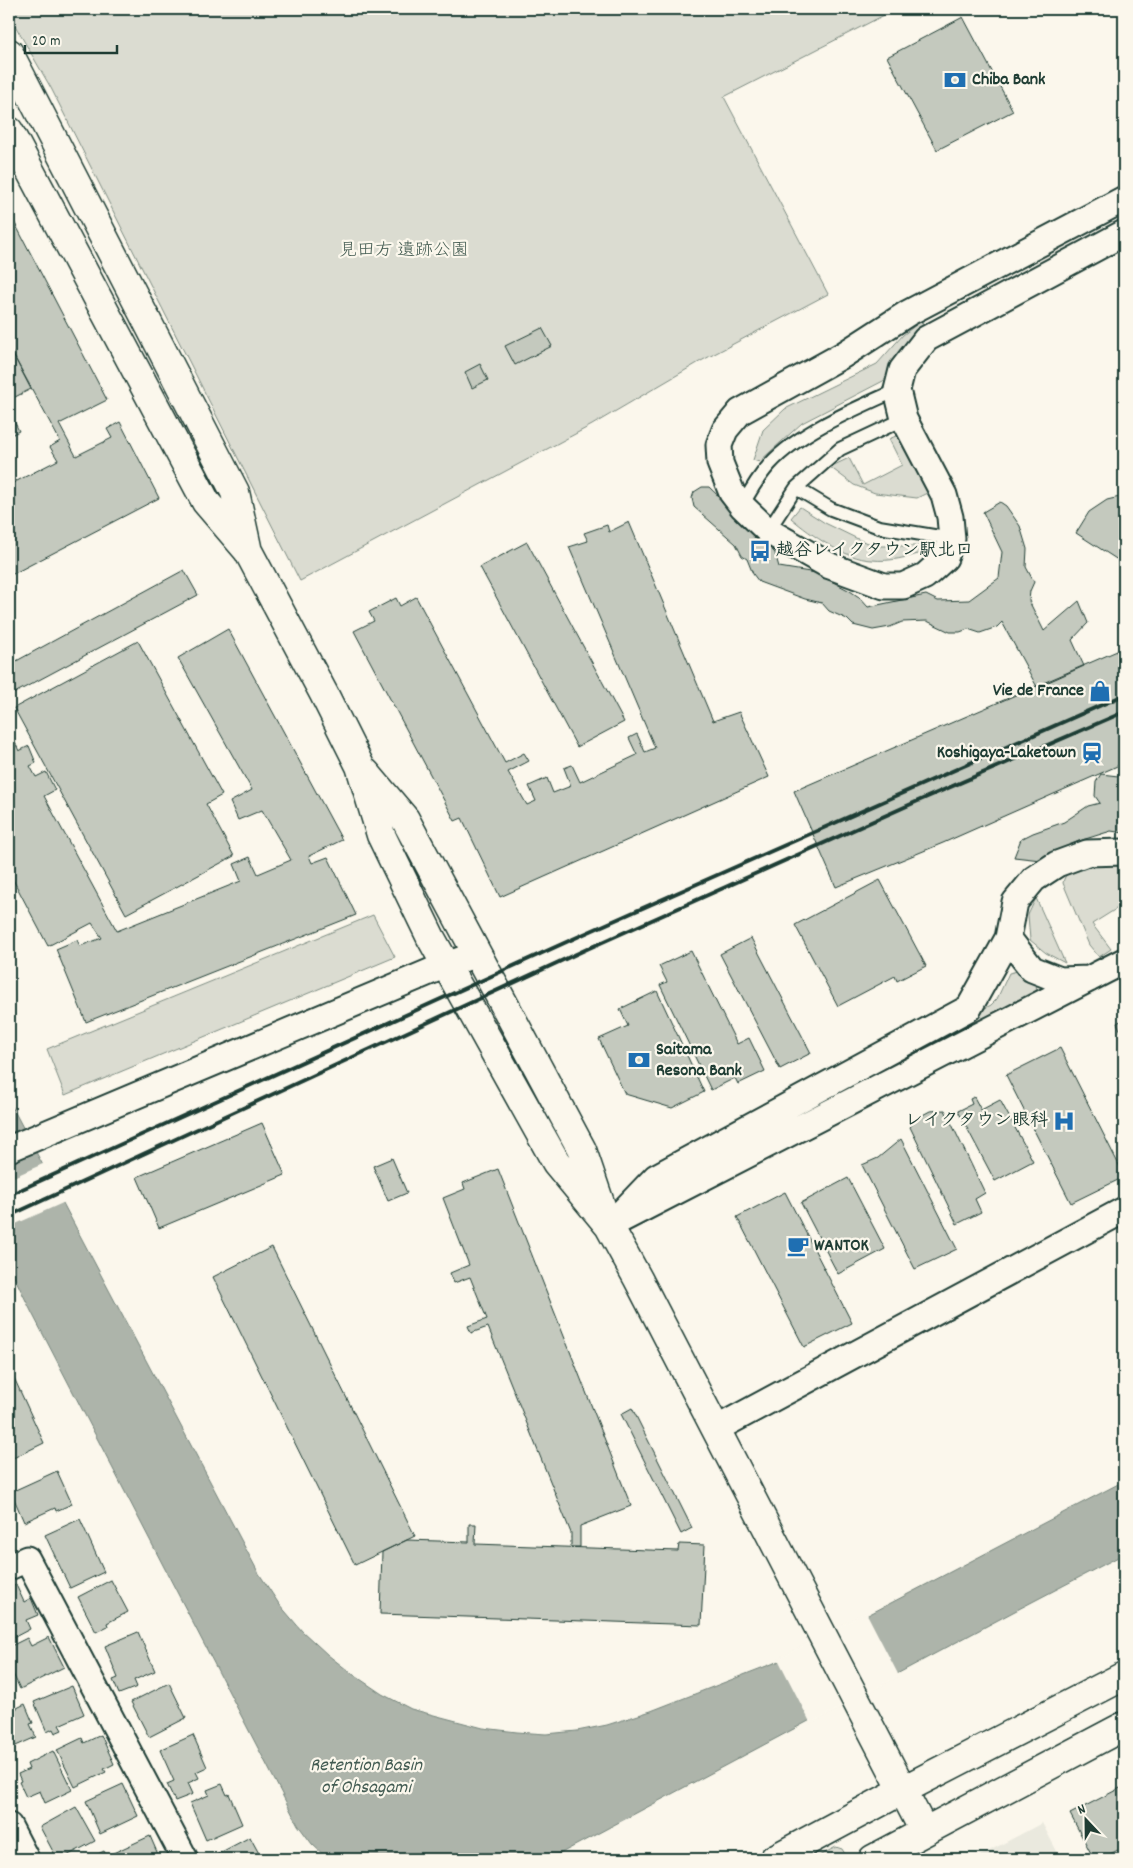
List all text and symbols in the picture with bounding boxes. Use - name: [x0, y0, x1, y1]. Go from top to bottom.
- scale bar: [25, 22, 118, 54]
- text: 20 m: [32, 31, 60, 53]
- bank icon: Chiba Bank: [942, 67, 968, 93]
- place label: Chiba Bank: [972, 68, 1046, 93]
- park label: 見田方 遺跡公園: [339, 239, 469, 264]
- bus stop icon: 越谷レイクタウン駅北口: [747, 538, 773, 564]
- place label: 越谷レイクタウン駅北口: [776, 539, 973, 564]
- shop icon: Vie de France: [1087, 678, 1113, 704]
- place label: Vie de France: [993, 679, 1084, 704]
- station icon: Koshigaya-Laketown: [1079, 740, 1105, 766]
- place label: Koshigaya-Laketown: [937, 741, 1076, 766]
- place label: Saitama Resona Bank: [656, 1038, 742, 1084]
- bank icon: Saitama Resona Bank: [626, 1047, 652, 1073]
- hospital icon: レイクタウン眼科: [1051, 1108, 1077, 1134]
- place label: レイクタウン眼科: [905, 1109, 1048, 1134]
- cafe icon: WANTOK: [785, 1233, 811, 1259]
- place label: WANTOK: [814, 1234, 870, 1259]
- water label: Retention Basin of Ohsagami: [310, 1753, 423, 1802]
- north arrow: [1060, 1796, 1110, 1846]
- text: N: [1075, 1799, 1089, 1820]

